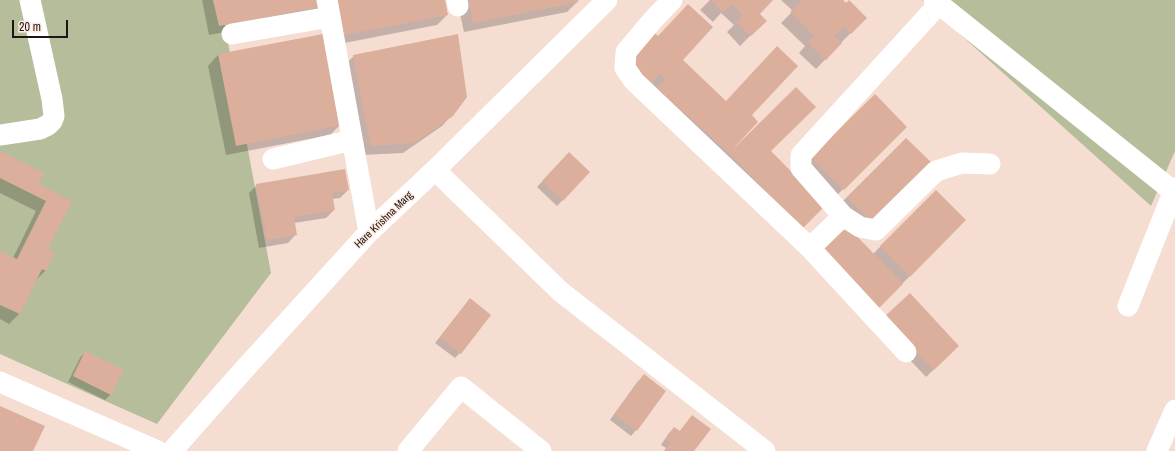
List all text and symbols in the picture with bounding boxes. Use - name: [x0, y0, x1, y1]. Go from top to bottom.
- scale bar: [14, 12, 70, 38]
- text: 20 m: [19, 19, 41, 35]
- street label: Hare Krishna Marg: [352, 189, 416, 251]

